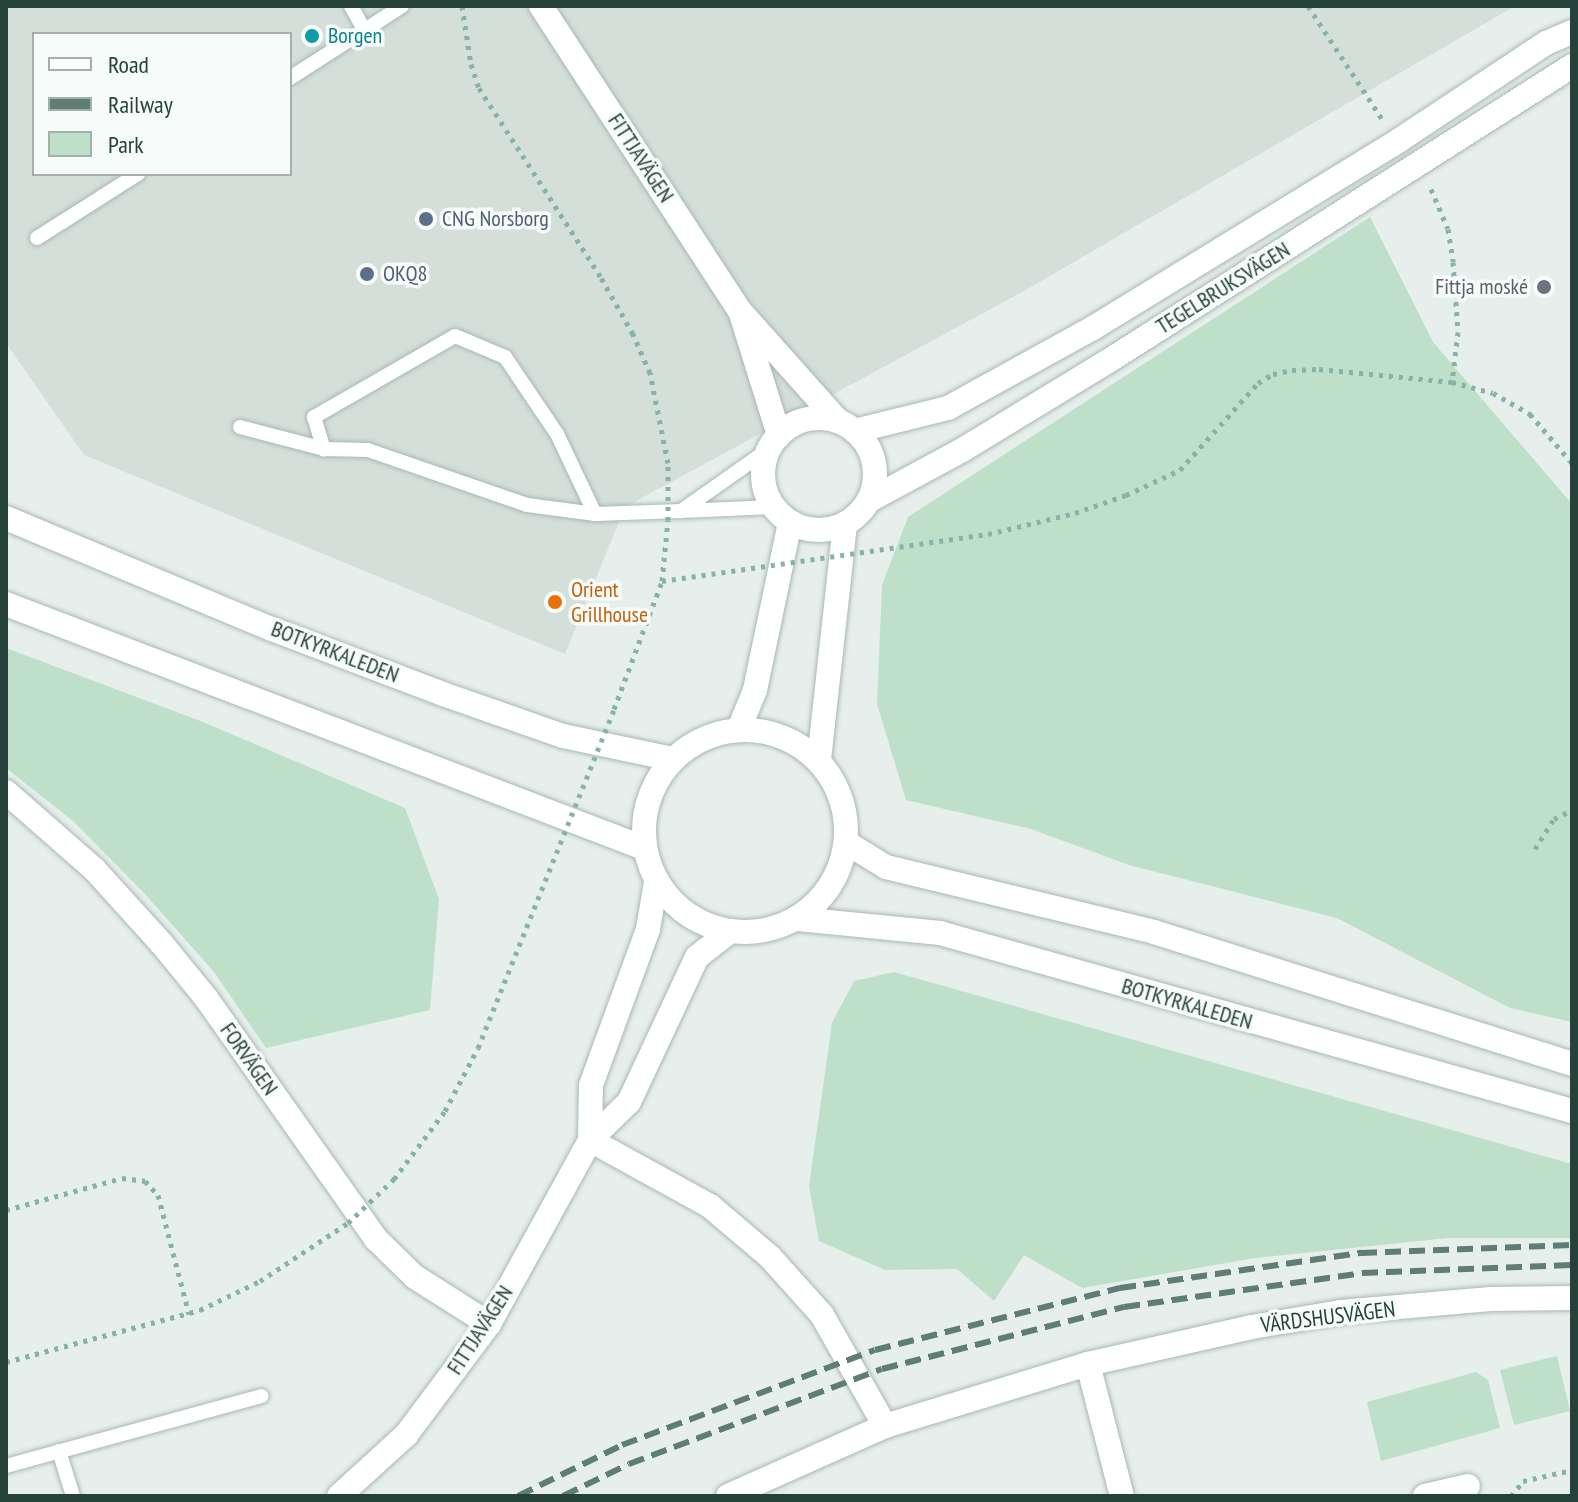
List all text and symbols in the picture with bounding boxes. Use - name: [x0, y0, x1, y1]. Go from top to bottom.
- place label: Borgen: [328, 23, 382, 49]
- marker: Borgen: [303, 27, 321, 45]
- legend: [32, 32, 292, 176]
- text: Road: [108, 49, 149, 80]
- text: Railway: [108, 89, 173, 120]
- street label: FITTJAVÄGEN: [603, 109, 679, 207]
- text: Park: [108, 129, 144, 160]
- place label: CNG Norsborg: [442, 206, 549, 232]
- marker: CNG Norsborg: [417, 210, 435, 228]
- street label: TEGELBRUKSVÄGEN: [1151, 236, 1295, 340]
- place label: OKQ8: [383, 261, 427, 287]
- marker: OKQ8: [358, 265, 376, 283]
- place label: Fittja moské: [1435, 274, 1528, 300]
- marker: Fittja moské: [1535, 278, 1553, 296]
- place label: Orient Grillhouse: [571, 576, 648, 628]
- marker: Orient Grillhouse: [546, 593, 564, 611]
- street label: BOTKYRKALEDEN: [268, 616, 402, 688]
- street label: BOTKYRKALEDEN: [1119, 973, 1255, 1035]
- street label: FORVÄGEN: [215, 1018, 283, 1100]
- street label: FITTJAVÄGEN: [442, 1281, 518, 1379]
- street label: VÄRDSHUSVÄGEN: [1259, 1296, 1397, 1338]

